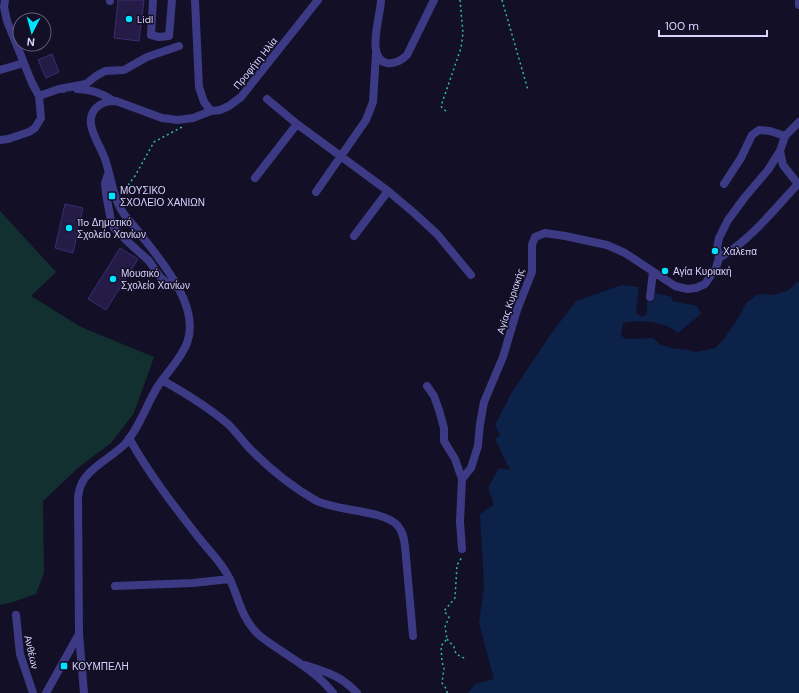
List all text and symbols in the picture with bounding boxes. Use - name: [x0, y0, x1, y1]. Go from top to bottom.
- north arrow: [12, 12, 52, 52]
- scale bar: [659, 12, 767, 38]
- place label: Lidl: [137, 13, 153, 26]
- marker: Lidl: [124, 14, 134, 24]
- text: 100 m: [665, 18, 699, 34]
- text: N: [26, 35, 36, 49]
- street label: Προφήτη Ηλία: [231, 35, 280, 92]
- place label: ΜΟΥΣΙΚΟ ΣΧΟΛΕΙΟ ΧΑΝΙΩΝ: [120, 184, 205, 209]
- marker: ΜΟΥΣΙΚΟ ΣΧΟΛΕΙΟ ΧΑΝΙΩΝ: [107, 191, 117, 201]
- place label: 11o Δημοτικό Σχολείο Χανίων: [77, 216, 146, 241]
- marker: 11o Δημοτικό Σχολείο Χανίων: [64, 223, 74, 233]
- place label: Χαλεπα: [723, 245, 757, 258]
- marker: Χαλεπα: [710, 246, 720, 256]
- place label: Αγία Κυριακή: [673, 265, 732, 278]
- marker: Αγία Κυριακή: [660, 266, 670, 276]
- place label: Μουσικό Σχολείο Χανίων: [121, 267, 190, 292]
- street label: Αγίας Κυριακής: [494, 267, 527, 336]
- marker: Μουσικό Σχολείο Χανίων: [108, 274, 118, 284]
- street label: Ανθέων: [21, 634, 42, 670]
- place label: ΚΟΥΜΠΕΛΗ: [72, 660, 129, 673]
- marker: ΚΟΥΜΠΕΛΗ: [59, 661, 69, 671]

